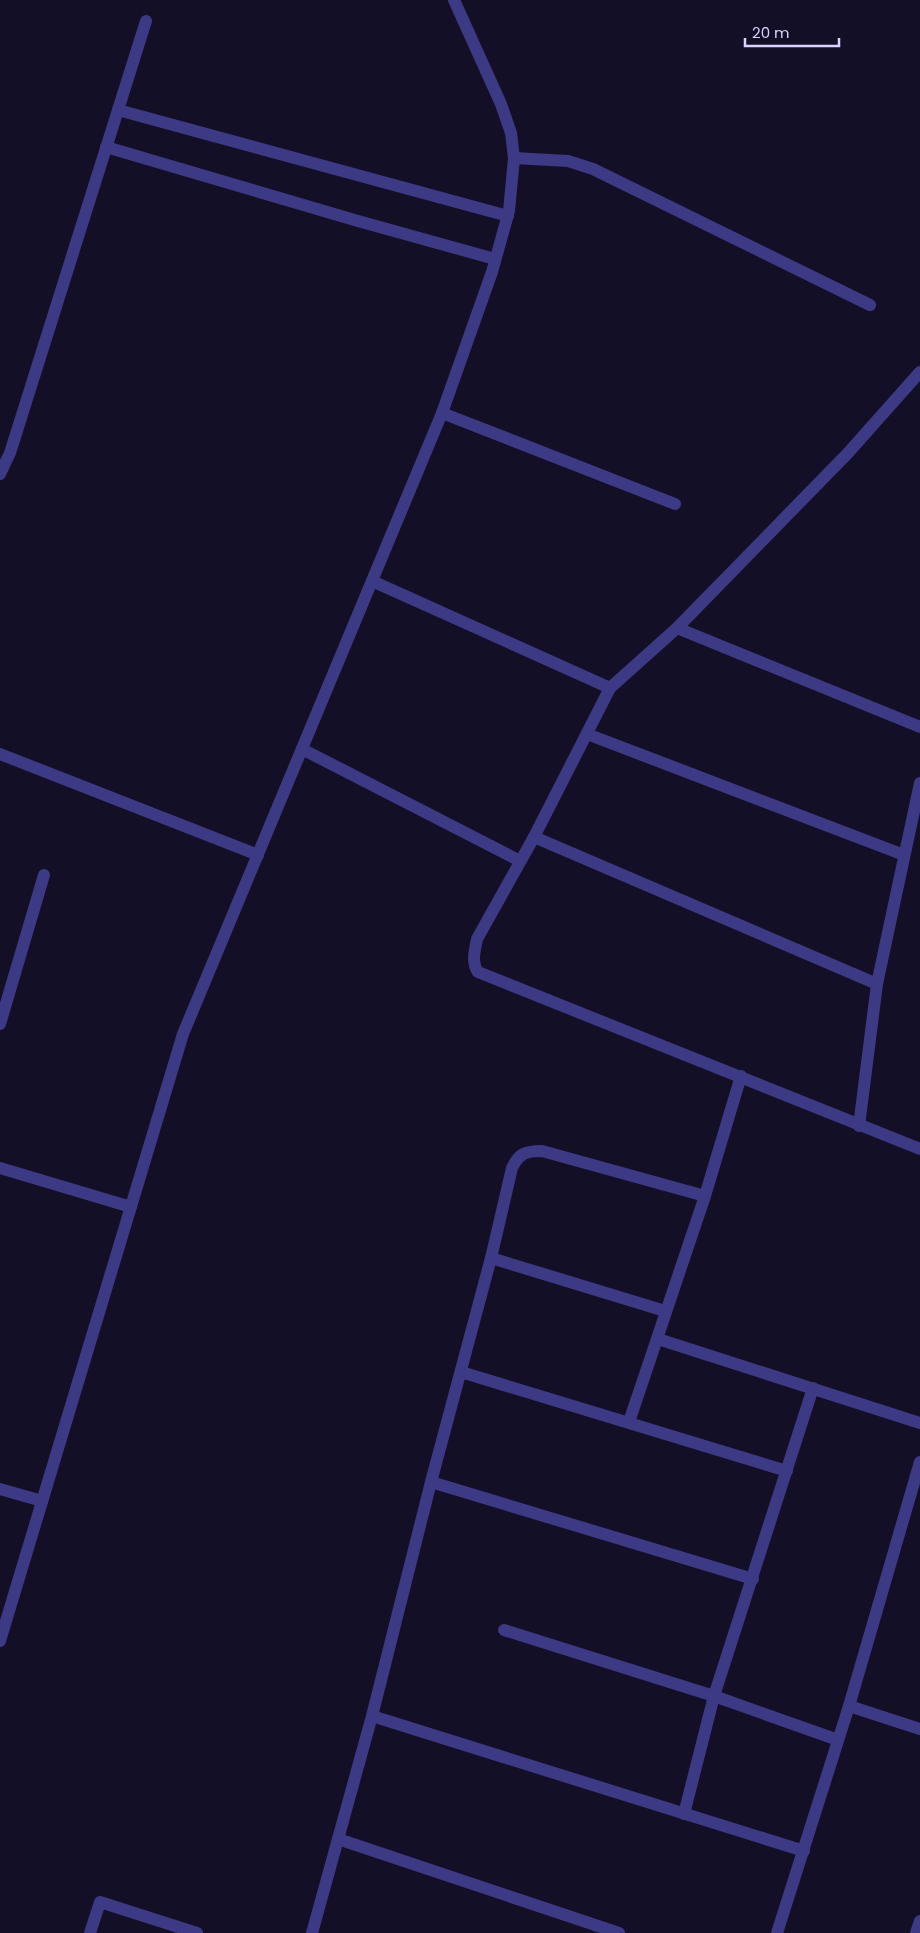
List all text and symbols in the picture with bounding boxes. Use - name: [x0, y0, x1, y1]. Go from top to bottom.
- scale bar: [745, 15, 839, 47]
- text: 20 m: [752, 22, 790, 43]

